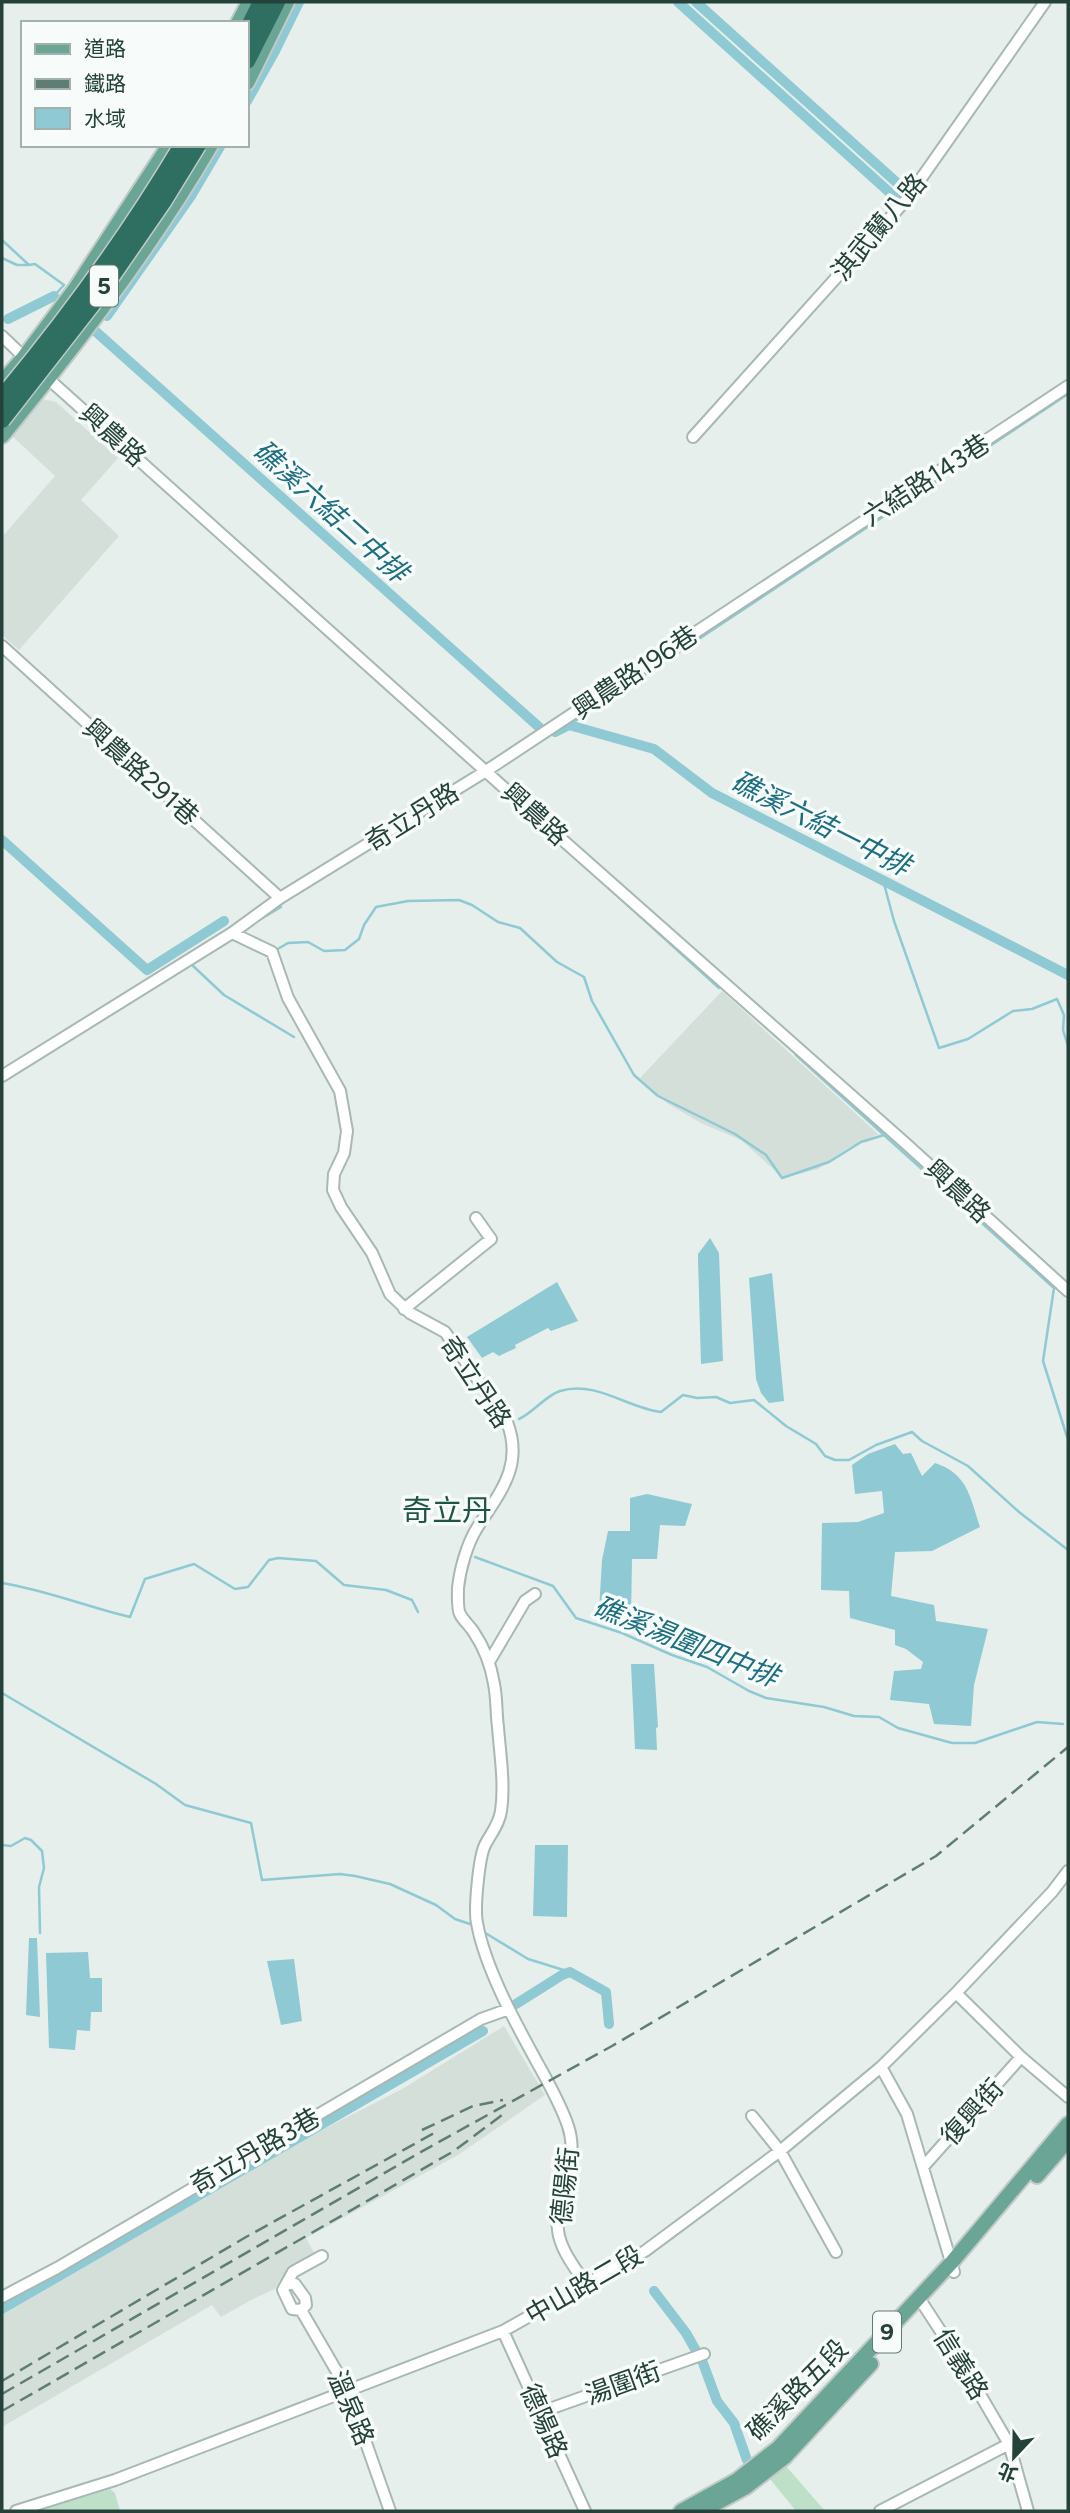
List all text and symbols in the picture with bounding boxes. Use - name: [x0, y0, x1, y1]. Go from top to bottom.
- legend: [21, 21, 248, 147]
- text: 道路: [84, 36, 126, 61]
- text: 鐵路: [84, 71, 126, 96]
- text: 水域: [84, 106, 126, 131]
- street label: 淇武蘭八路: [825, 167, 933, 287]
- road number: 5: [90, 265, 118, 306]
- street label: 興農路: [73, 397, 153, 473]
- street label: 六結路143巷: [856, 427, 996, 533]
- water label: 礁溪六結二中排: [247, 433, 418, 592]
- street label: 興農路196巷: [566, 618, 704, 726]
- street label: 興農路291巷: [77, 712, 205, 832]
- water label: 礁溪六結一中排: [726, 763, 920, 884]
- street label: 奇立丹路: [359, 776, 465, 858]
- street label: 興農路: [495, 776, 575, 852]
- street label: 興農路: [919, 1153, 997, 1229]
- street label: 奇立丹路: [434, 1330, 518, 1434]
- district label: 奇立丹: [402, 1492, 492, 1529]
- water label: 礁溪湯圍四中排: [589, 1589, 787, 1695]
- street label: 復興街: [934, 2072, 1010, 2152]
- street label: 奇立丹路3巷: [185, 2101, 325, 2201]
- street label: 德陽街: [545, 2146, 585, 2226]
- street label: 中山路二段: [520, 2239, 648, 2331]
- road number: 9: [873, 2312, 901, 2353]
- street label: 信義路: [927, 2322, 995, 2406]
- street label: 礁溪路五段: [740, 2333, 854, 2447]
- street label: 湯圍街: [581, 2355, 665, 2411]
- street label: 溫泉路: [321, 2366, 381, 2450]
- street label: 德陽路: [514, 2379, 574, 2463]
- north arrow: [979, 2422, 1049, 2492]
- text: 北: [995, 2458, 1021, 2487]

